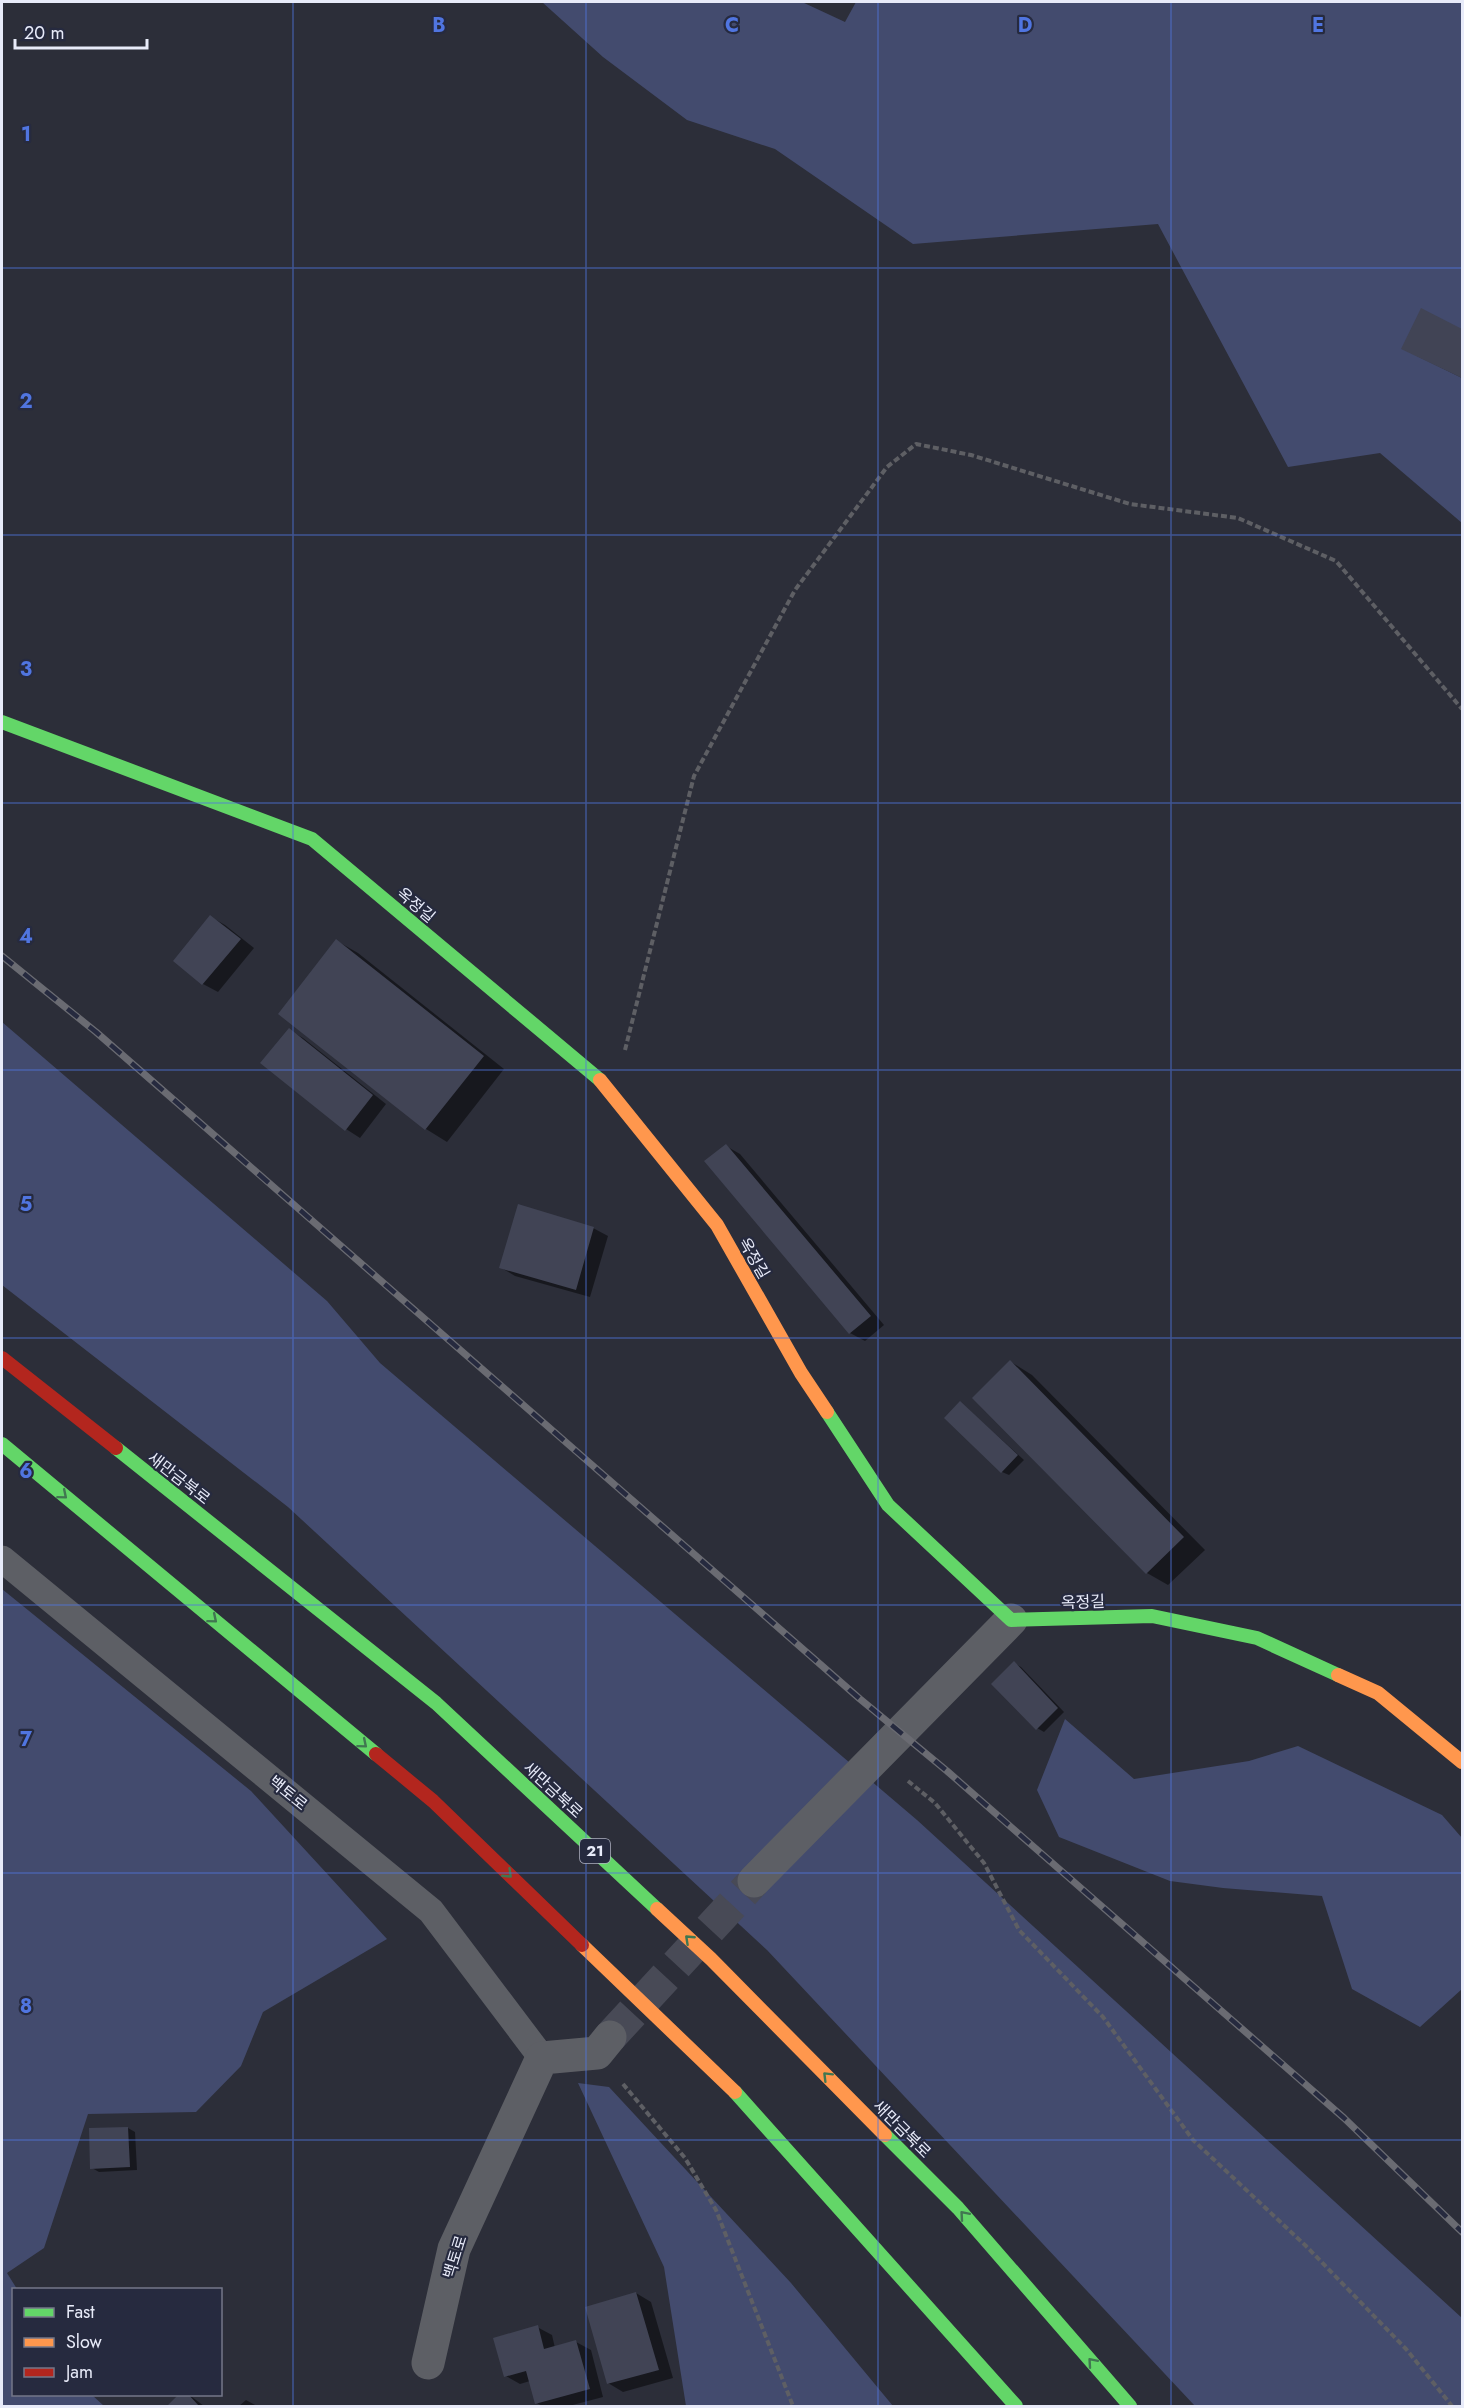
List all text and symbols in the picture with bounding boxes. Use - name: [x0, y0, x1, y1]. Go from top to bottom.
- text: B: [432, 11, 446, 40]
- text: C: [725, 11, 739, 40]
- text: D: [1018, 11, 1032, 40]
- text: E: [1312, 11, 1324, 40]
- scale bar: [15, 12, 147, 50]
- text: 20 m: [24, 20, 64, 46]
- text: 1: [21, 120, 31, 149]
- text: 2: [19, 387, 33, 416]
- text: 3: [20, 655, 32, 684]
- street label: 옥정길: [392, 882, 440, 928]
- text: 4: [19, 922, 33, 951]
- text: 5: [20, 1190, 33, 1219]
- street label: 옥정길: [733, 1233, 775, 1283]
- street label: 새만금북로: [143, 1446, 215, 1510]
- text: 6: [19, 1457, 33, 1486]
- one-way arrow: [56, 1488, 67, 1499]
- street label: 옥정길: [1061, 1590, 1105, 1614]
- one-way arrow: [206, 1612, 217, 1623]
- text: 7: [20, 1725, 33, 1754]
- one-way arrow: [356, 1736, 367, 1747]
- street label: 새만금북로: [518, 1756, 588, 1824]
- street label: 백토로: [264, 1770, 313, 1816]
- road number: 21: [580, 1839, 610, 1863]
- one-way arrow: [502, 1867, 512, 1878]
- one-way arrow: [685, 1935, 696, 1946]
- text: 8: [20, 1992, 32, 2021]
- one-way arrow: [823, 2073, 834, 2083]
- street label: 새만금북로: [868, 2095, 936, 2163]
- one-way arrow: [960, 2211, 971, 2222]
- street label: 백토로: [438, 2232, 473, 2281]
- legend: [12, 2288, 222, 2396]
- text: Fast: [66, 2299, 95, 2325]
- text: Slow: [66, 2329, 103, 2355]
- one-way arrow: [1088, 2358, 1099, 2369]
- text: Jam: [64, 2359, 93, 2385]

